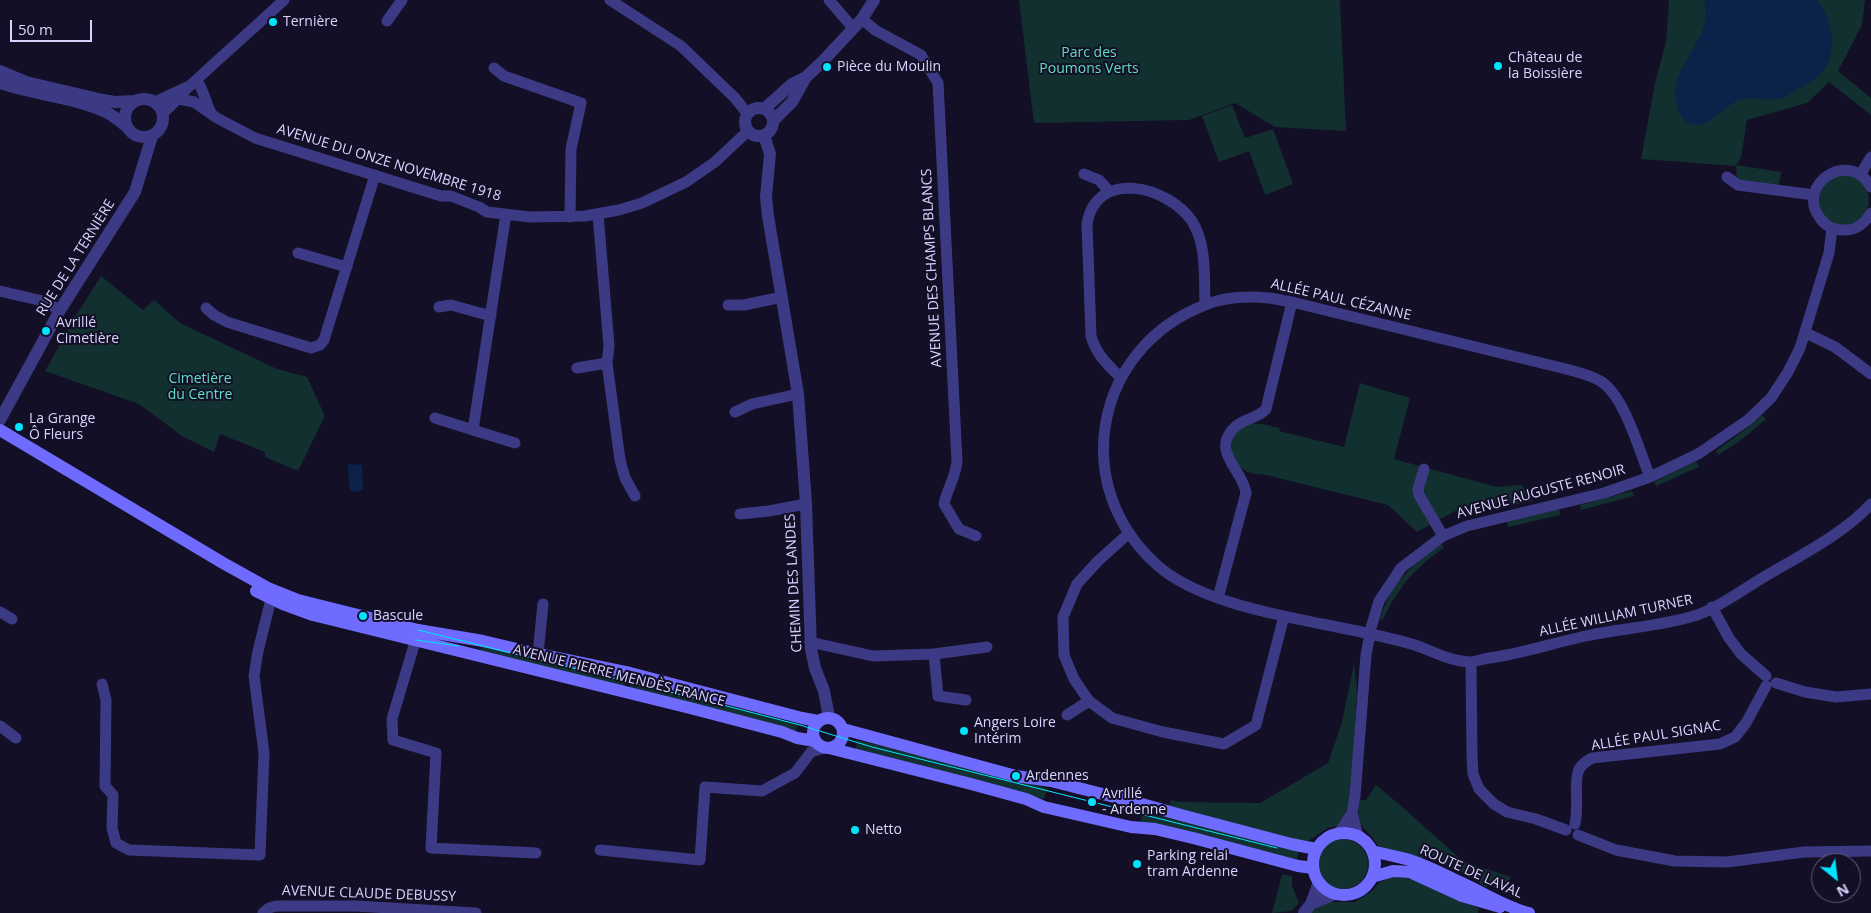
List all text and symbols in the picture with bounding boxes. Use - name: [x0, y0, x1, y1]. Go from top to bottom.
- scale bar: [12, 10, 95, 42]
- place label: Ternière: [283, 14, 338, 30]
- marker: Ternière: [267, 16, 279, 28]
- text: 50 m: [18, 19, 53, 39]
- park label: Parc des Poumons Verts: [1039, 45, 1139, 78]
- place label: Château de la Boissière: [1508, 50, 1582, 82]
- place label: Pièce du Moulin: [837, 59, 941, 75]
- marker: Château de la Boissière: [1492, 60, 1504, 72]
- marker: Pièce du Moulin: [821, 61, 833, 73]
- street label: AVENUE DU ONZE NOVEMBRE 1918: [275, 121, 503, 205]
- street label: AVENUE DES CHAMPS BLANCS: [918, 168, 946, 368]
- street label: RUE DE LA TERNIÈRE: [33, 197, 119, 319]
- street label: ALLÉE PAUL CÉZANNE: [1269, 276, 1413, 324]
- place label: Avrillé Cimetière: [56, 315, 119, 348]
- marker: Avrillé Cimetière: [40, 325, 52, 337]
- park label: Cimetière du Centre: [168, 371, 232, 404]
- place label: La Grange Ô Fleurs: [29, 411, 95, 444]
- marker: La Grange Ô Fleurs: [13, 421, 25, 433]
- street label: AVENUE AUGUSTE RENOIR: [1455, 461, 1627, 523]
- street label: CHEMIN DES LANDES: [782, 513, 806, 653]
- street label: ALLÉE WILLIAM TURNER: [1538, 592, 1694, 640]
- place label: Bascule: [373, 608, 423, 624]
- marker: Bascule: [357, 610, 369, 622]
- street label: AVENUE PIERRE MENDÈS FRANCE: [511, 641, 727, 711]
- place label: Angers Loire Intérim: [974, 715, 1056, 748]
- street label: ALLÉE PAUL SIGNAC: [1590, 717, 1722, 755]
- marker: Angers Loire Intérim: [958, 725, 970, 737]
- place label: Ardennes: [1026, 768, 1089, 784]
- marker: Ardennes: [1010, 770, 1022, 782]
- place label: Avrillé - Ardenne: [1102, 786, 1166, 819]
- marker: Avrillé - Ardenne: [1086, 796, 1098, 808]
- place label: Netto: [865, 822, 902, 838]
- marker: Netto: [849, 824, 861, 836]
- street label: ROUTE DE LAVAL: [1417, 842, 1525, 902]
- place label: Parking relai tram Ardenne: [1147, 848, 1238, 880]
- north arrow: [1811, 853, 1861, 903]
- marker: Parking relai tram Ardenne: [1131, 858, 1143, 870]
- text: N: [1833, 880, 1853, 902]
- street label: AVENUE CLAUDE DEBUSSY: [282, 883, 456, 905]

